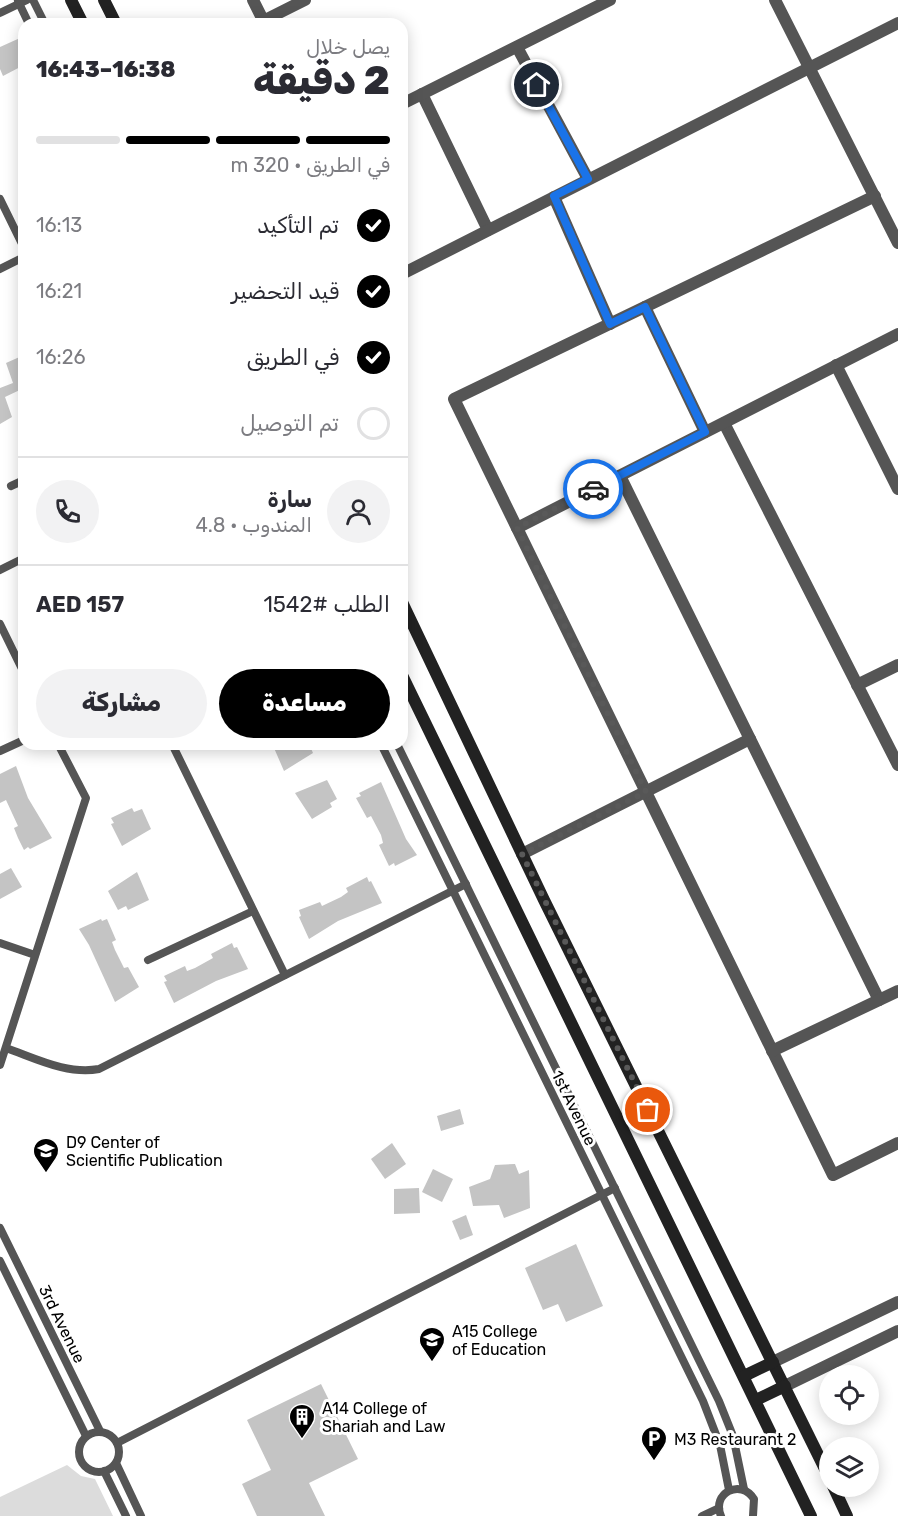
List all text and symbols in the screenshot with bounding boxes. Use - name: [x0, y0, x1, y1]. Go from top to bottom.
- text: يصل خلال: [306, 35, 390, 59]
- text: 16:38–16:43: [36, 56, 176, 83]
- text: 2 دقيقة: [253, 58, 390, 104]
- pin: [511, 59, 562, 110]
- icon: home: [520, 68, 553, 101]
- text: في الطريق · 320 m: [230, 153, 390, 177]
- icon: check: [357, 209, 390, 242]
- text: تم التأكيد: [257, 212, 339, 239]
- text: 16:13: [36, 213, 82, 237]
- icon: check: [357, 275, 390, 308]
- text: قيد التحضير: [231, 278, 339, 305]
- text: 16:21: [36, 279, 82, 303]
- icon: check: [357, 341, 390, 374]
- text: في الطريق: [247, 344, 339, 371]
- text: 16:26: [36, 345, 86, 369]
- text: تم التوصيل: [240, 410, 339, 437]
- courier: [563, 459, 623, 519]
- icon: car: [577, 473, 610, 506]
- button: phone: [36, 480, 99, 543]
- button: person: [327, 480, 390, 543]
- text: سارة: [267, 486, 312, 513]
- text: المندوب · 4.8: [195, 513, 312, 537]
- text: AED 157: [36, 591, 124, 618]
- text: الطلب #1542: [263, 591, 390, 618]
- button: مشاركة: [36, 669, 207, 738]
- button: مساعدة: [219, 669, 390, 738]
- street label: 1st Avenue: [548, 1068, 600, 1149]
- pin: [622, 1084, 673, 1135]
- icon: bag: [631, 1093, 664, 1126]
- place label: D9 Center of Scientific Publication: [66, 1133, 223, 1170]
- school or university icon: D9 Center of Scientific Publication: [31, 1136, 61, 1174]
- street label: 3rd Avenue: [35, 1282, 89, 1366]
- place label: A15 College of Education: [452, 1322, 546, 1359]
- school or university icon: A15 College of Education: [417, 1325, 447, 1363]
- map controls: [819, 1365, 879, 1497]
- button: locate: [819, 1365, 879, 1425]
- place label: A14 College of Shariah and Law: [322, 1399, 446, 1436]
- building icon: A14 College of Shariah and Law: [287, 1402, 317, 1440]
- parking icon: M3 Restaurant 2: [639, 1424, 669, 1462]
- place label: M3 Restaurant 2: [674, 1430, 796, 1449]
- button: layers: [819, 1437, 879, 1497]

